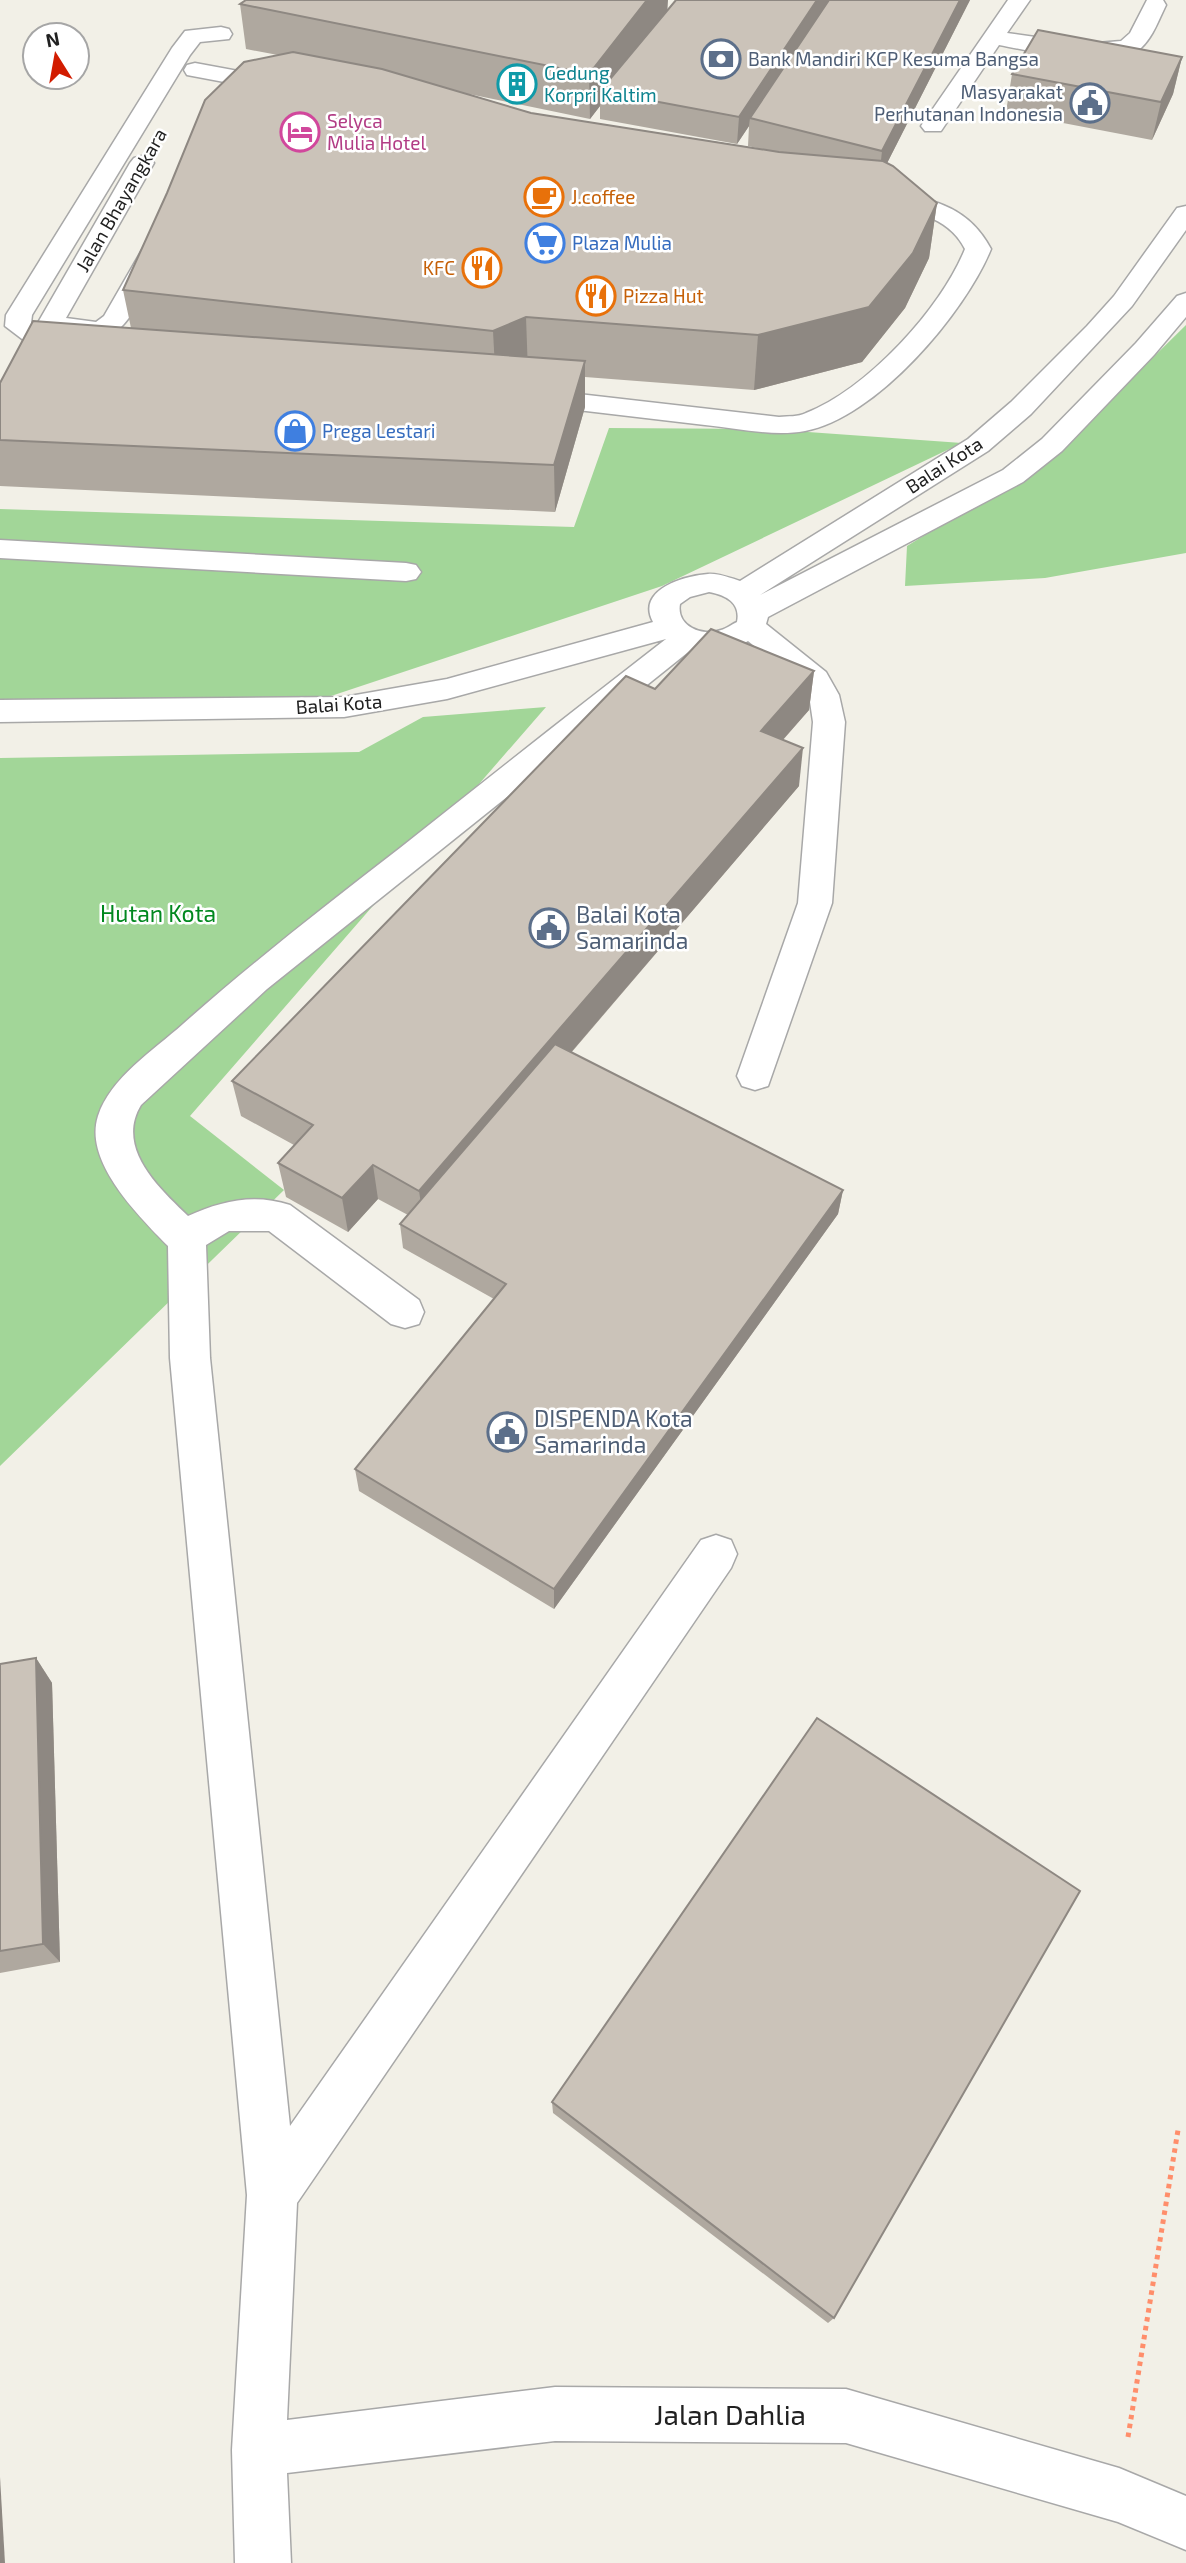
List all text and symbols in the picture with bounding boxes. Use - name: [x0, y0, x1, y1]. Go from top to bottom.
- north arrow: [21, 21, 91, 91]
- text: N: [44, 26, 62, 51]
- bank icon: Bank Mandiri KCP Kesuma Bangsa: [700, 38, 742, 80]
- place label: Bank Mandiri KCP Kesuma Bangsa: [748, 47, 1039, 70]
- place label: Gedung Korpri Kaltim: [544, 61, 657, 106]
- building icon: Gedung Korpri Kaltim: [496, 63, 538, 105]
- place label: Masyarakat Perhutanan Indonesia: [874, 80, 1063, 125]
- public building icon: Masyarakat Perhutanan Indonesia: [1069, 82, 1111, 124]
- place label: Selyca Mulia Hotel: [327, 109, 426, 154]
- hotel icon: Selyca Mulia Hotel: [279, 111, 321, 153]
- street label: Jalan Bhayangkara: [70, 124, 171, 276]
- cafe icon: J.coffee: [523, 176, 565, 218]
- place label: J.coffee: [571, 185, 636, 208]
- supermarket icon: Plaza Mulia: [524, 222, 566, 264]
- place label: Plaza Mulia: [572, 231, 672, 254]
- restaurant icon: KFC: [461, 247, 503, 289]
- place label: KFC: [423, 256, 455, 279]
- restaurant icon: Pizza Hut: [575, 275, 617, 317]
- place label: Pizza Hut: [623, 284, 704, 307]
- shop icon: Prega Lestari: [274, 410, 316, 452]
- place label: Prega Lestari: [322, 419, 436, 442]
- street label: Balai Kota: [901, 431, 986, 498]
- street label: Balai Kota: [295, 689, 383, 718]
- park label: Hutan Kota: [100, 899, 216, 927]
- place label: Balai Kota Samarinda: [576, 900, 688, 954]
- public building icon: Balai Kota Samarinda: [528, 907, 570, 949]
- place label: DISPENDA Kota Samarinda: [534, 1404, 693, 1458]
- public building icon: DISPENDA Kota Samarinda: [486, 1411, 528, 1453]
- street label: Jalan Dahlia: [654, 2397, 806, 2431]

